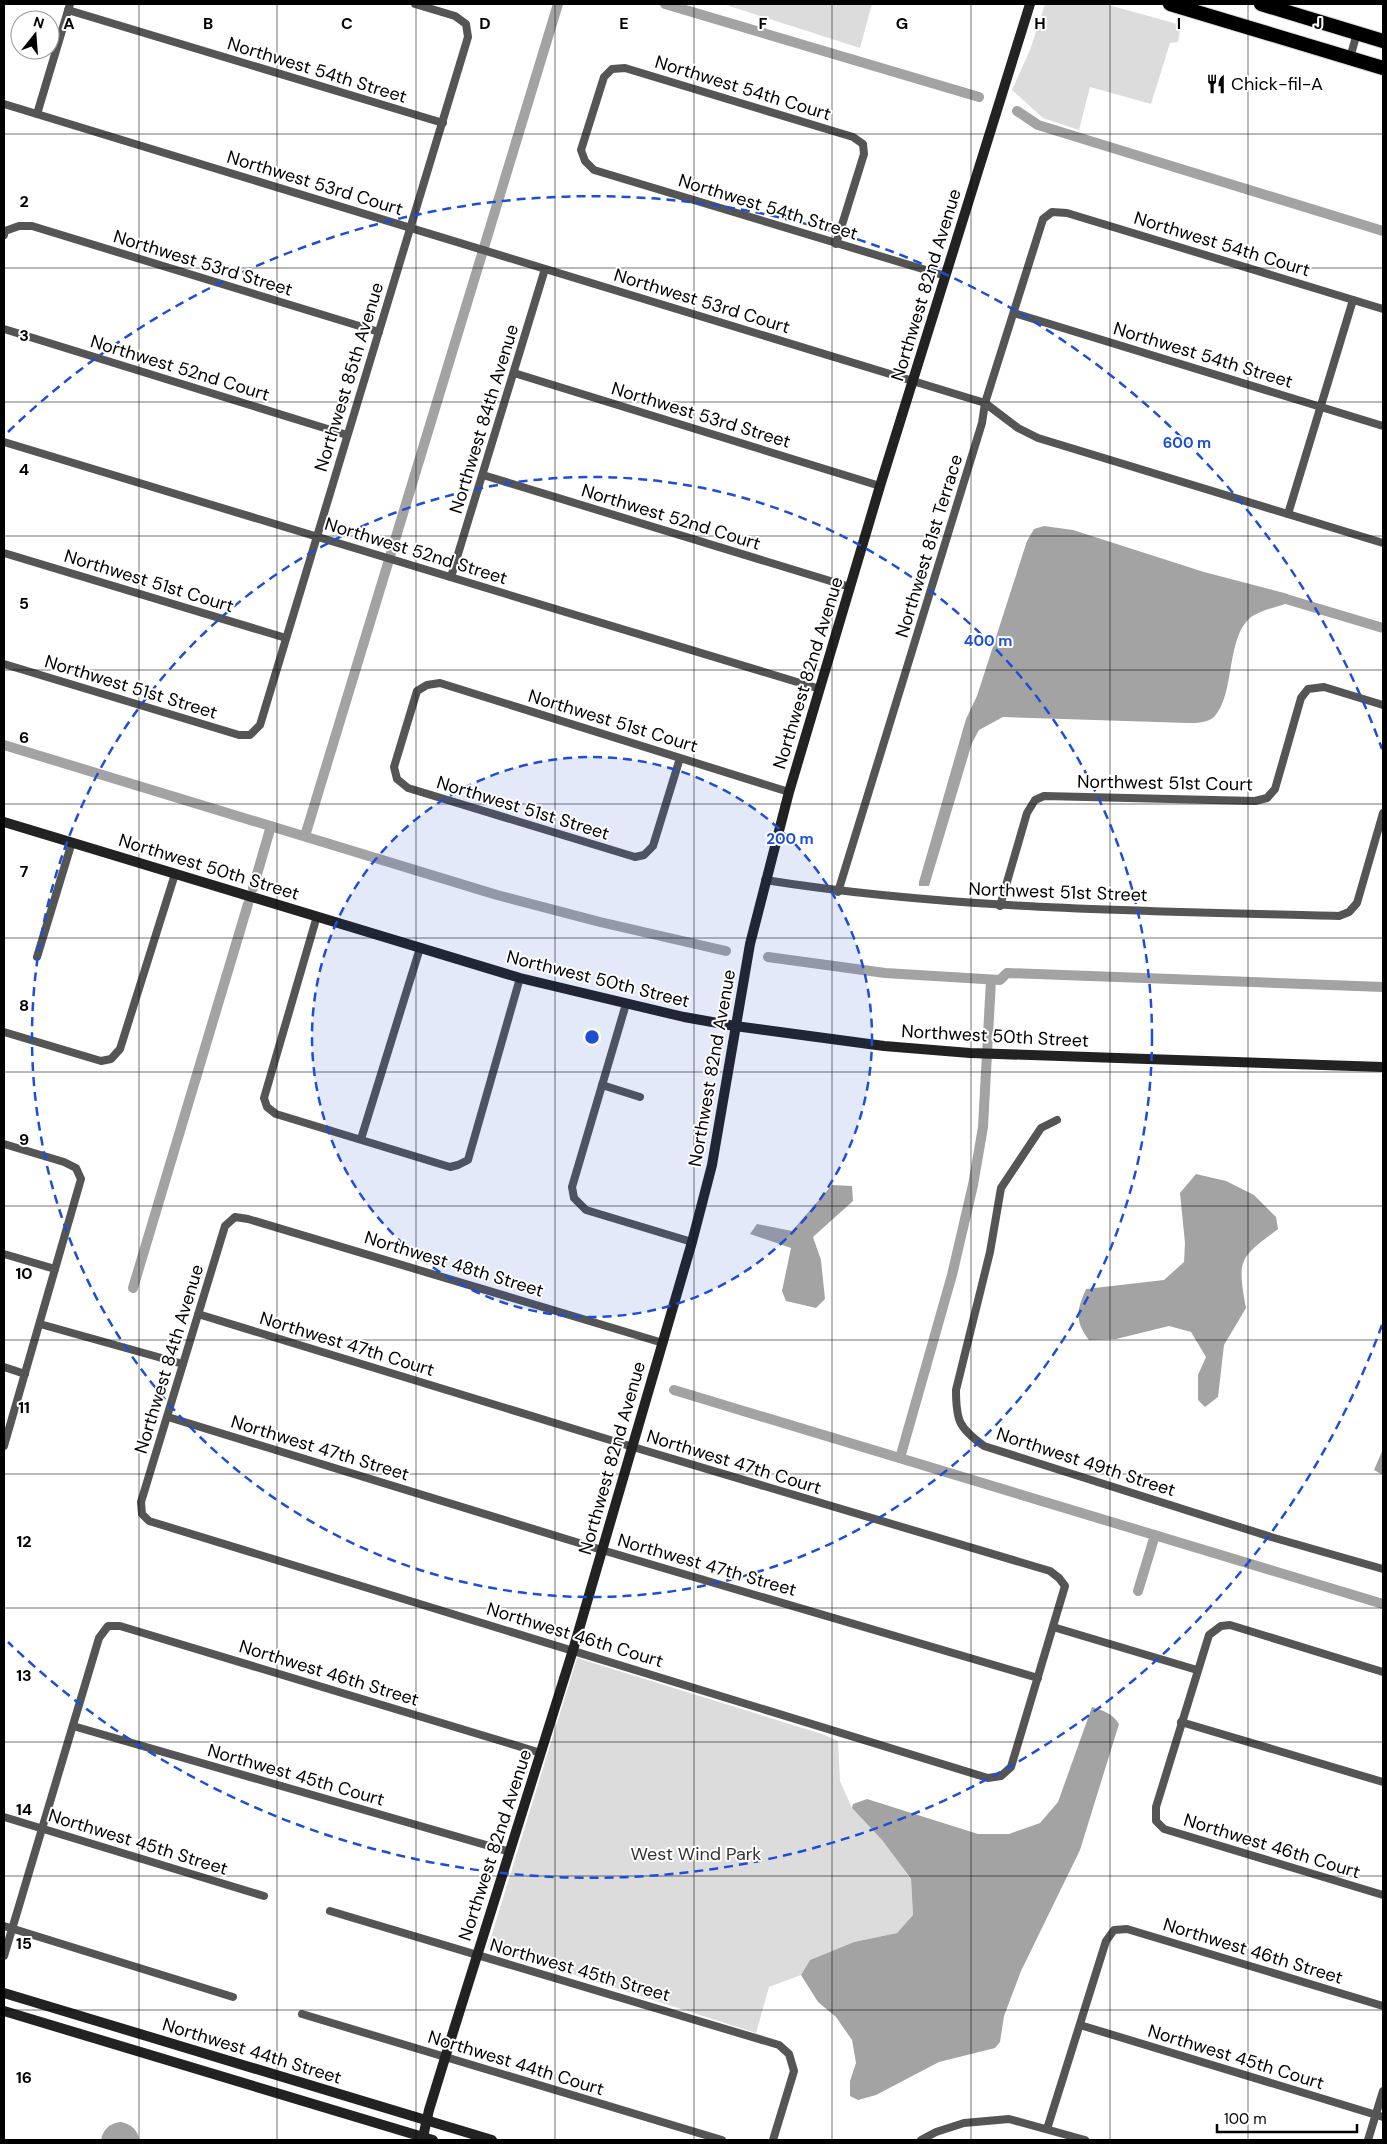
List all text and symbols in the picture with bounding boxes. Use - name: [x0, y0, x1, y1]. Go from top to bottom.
- north arrow: [10, 10, 60, 60]
- text: N: [31, 12, 46, 33]
- text: A: [63, 13, 75, 34]
- text: B: [203, 13, 213, 34]
- text: C: [341, 13, 353, 34]
- text: D: [479, 13, 491, 34]
- text: E: [619, 13, 629, 34]
- text: F: [759, 13, 768, 34]
- text: G: [896, 13, 908, 34]
- text: H: [1034, 13, 1046, 34]
- text: I: [1177, 13, 1181, 34]
- text: J: [1314, 13, 1322, 34]
- street label: Northwest 54th Street: [224, 31, 410, 109]
- street label: Northwest 54th Court: [652, 50, 834, 126]
- place label: Chick-fil-A: [1231, 72, 1323, 96]
- restaurant icon: Chick-fil-A: [1205, 73, 1227, 95]
- street label: Northwest 53rd Court: [224, 145, 406, 221]
- street label: Northwest 54th Street: [675, 168, 861, 246]
- street label: Northwest 82nd Avenue: [885, 186, 967, 384]
- text: 2: [19, 191, 29, 212]
- street label: Northwest 54th Court: [1131, 206, 1313, 282]
- street label: Northwest 53rd Street: [110, 224, 296, 302]
- street label: Northwest 53rd Court: [611, 263, 793, 339]
- street label: Northwest 85th Avenue: [309, 280, 389, 474]
- street label: Northwest 54th Street: [1110, 316, 1296, 394]
- street label: Northwest 84th Avenue: [444, 322, 524, 516]
- text: 3: [19, 325, 29, 346]
- street label: Northwest 52nd Court: [87, 329, 273, 407]
- street label: Northwest 53rd Street: [608, 376, 794, 454]
- text: 600 m: [1163, 433, 1211, 453]
- street label: Northwest 81st Terrace: [890, 452, 968, 640]
- text: 4: [19, 459, 29, 480]
- street label: Northwest 52nd Court: [578, 478, 764, 556]
- street label: Northwest 52nd Street: [322, 512, 510, 590]
- street label: Northwest 51st Court: [61, 544, 237, 618]
- street label: Northwest 82nd Avenue: [767, 574, 849, 772]
- text: 5: [19, 593, 29, 614]
- text: 400 m: [964, 631, 1012, 651]
- street label: Northwest 51st Street: [42, 649, 220, 725]
- street label: Northwest 51st Court: [525, 684, 701, 758]
- text: 6: [19, 727, 29, 748]
- street label: Northwest 51st Court: [1077, 769, 1253, 797]
- street label: Northwest 51st Street: [434, 770, 612, 846]
- street label: Northwest 50th Street: [116, 828, 302, 906]
- text: 200 m: [766, 829, 814, 849]
- text: 7: [20, 861, 29, 882]
- street label: Northwest 51st Street: [968, 877, 1148, 907]
- street label: Northwest 50th Street: [504, 945, 692, 1013]
- street label: Northwest 82nd Avenue: [683, 968, 741, 1168]
- text: 8: [19, 995, 29, 1016]
- street label: Northwest 50th Street: [901, 1019, 1089, 1053]
- centre of rings: [583, 1028, 601, 1046]
- text: 9: [19, 1129, 29, 1150]
- street label: Northwest 48th Street: [361, 1225, 547, 1303]
- street label: Northwest 84th Avenue: [129, 1262, 209, 1456]
- text: 10: [15, 1263, 33, 1284]
- street label: Northwest 47th Court: [257, 1306, 437, 1382]
- street label: Northwest 82nd Avenue: [573, 1359, 651, 1557]
- text: 11: [18, 1397, 30, 1418]
- street label: Northwest 47th Street: [228, 1409, 412, 1487]
- street label: Northwest 49th Street: [994, 1422, 1178, 1502]
- street label: Northwest 47th Court: [644, 1424, 824, 1500]
- street label: Northwest 47th Street: [615, 1528, 799, 1602]
- text: 12: [16, 1531, 32, 1552]
- street label: Northwest 46th Court: [484, 1597, 666, 1673]
- street label: Northwest 46th Street: [236, 1634, 422, 1712]
- text: 13: [16, 1665, 32, 1686]
- street label: Northwest 45th Court: [205, 1738, 387, 1812]
- street label: Northwest 82nd Avenue: [453, 1746, 537, 1944]
- text: 14: [16, 1799, 32, 1820]
- street label: Northwest 45th Street: [45, 1803, 231, 1881]
- street label: Northwest 46th Court: [1181, 1808, 1363, 1884]
- park label: West Wind Park: [631, 1842, 761, 1866]
- street label: Northwest 46th Street: [1160, 1912, 1346, 1990]
- text: 15: [16, 1933, 32, 1954]
- street label: Northwest 45th Street: [487, 1933, 673, 2007]
- street label: Northwest 44th Street: [159, 2012, 345, 2090]
- street label: Northwest 45th Court: [1145, 2019, 1327, 2095]
- street label: Northwest 44th Court: [425, 2025, 607, 2101]
- text: 16: [16, 2067, 32, 2088]
- scale bar: [1217, 2102, 1357, 2134]
- text: 100 m: [1224, 2109, 1267, 2129]

